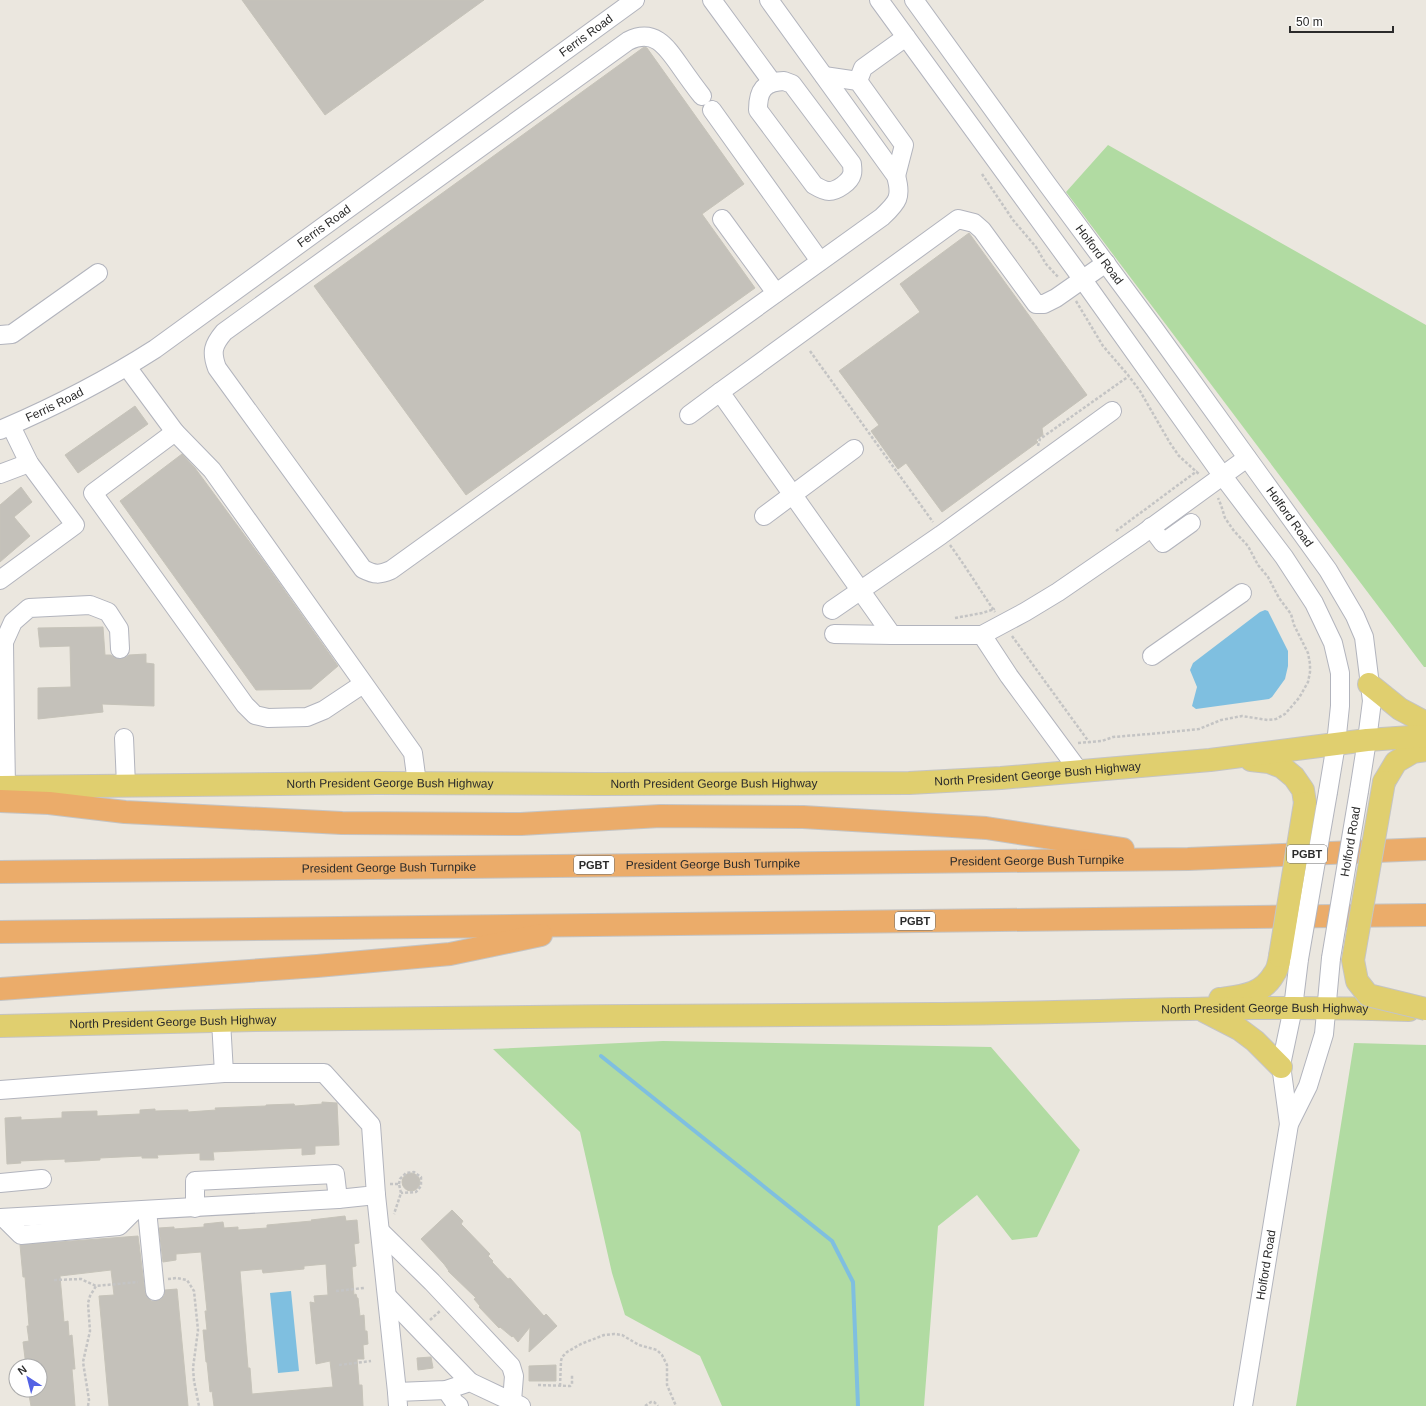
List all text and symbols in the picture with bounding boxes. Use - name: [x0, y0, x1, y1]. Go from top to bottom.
- scale bar: [1290, 8, 1393, 34]
- street label: Ferris Road: [557, 11, 616, 60]
- text: 50 m: [1296, 15, 1323, 29]
- street label: Ferris Road: [294, 202, 353, 250]
- street label: Holford Road: [1073, 222, 1126, 287]
- street label: Ferris Road: [23, 385, 86, 425]
- street label: Holford Road: [1263, 484, 1316, 550]
- street label: North President George Bush Highway: [934, 759, 1141, 789]
- street label: North President George Bush Highway: [286, 776, 494, 791]
- street label: North President George Bush Highway: [610, 776, 818, 791]
- street label: Holford Road: [1338, 806, 1363, 878]
- road number: PGBT: [1287, 845, 1327, 863]
- street label: President George Bush Turnpike: [950, 853, 1125, 869]
- road number: PGBT: [574, 856, 614, 874]
- street label: President George Bush Turnpike: [626, 856, 801, 872]
- street label: President George Bush Turnpike: [302, 860, 477, 876]
- road number: PGBT: [895, 912, 935, 930]
- street label: North President George Bush Highway: [1161, 1001, 1369, 1017]
- street label: North President George Bush Highway: [69, 1013, 277, 1031]
- street label: Holford Road: [1253, 1229, 1279, 1301]
- north arrow: [8, 1358, 48, 1398]
- text: N: [15, 1363, 29, 1377]

